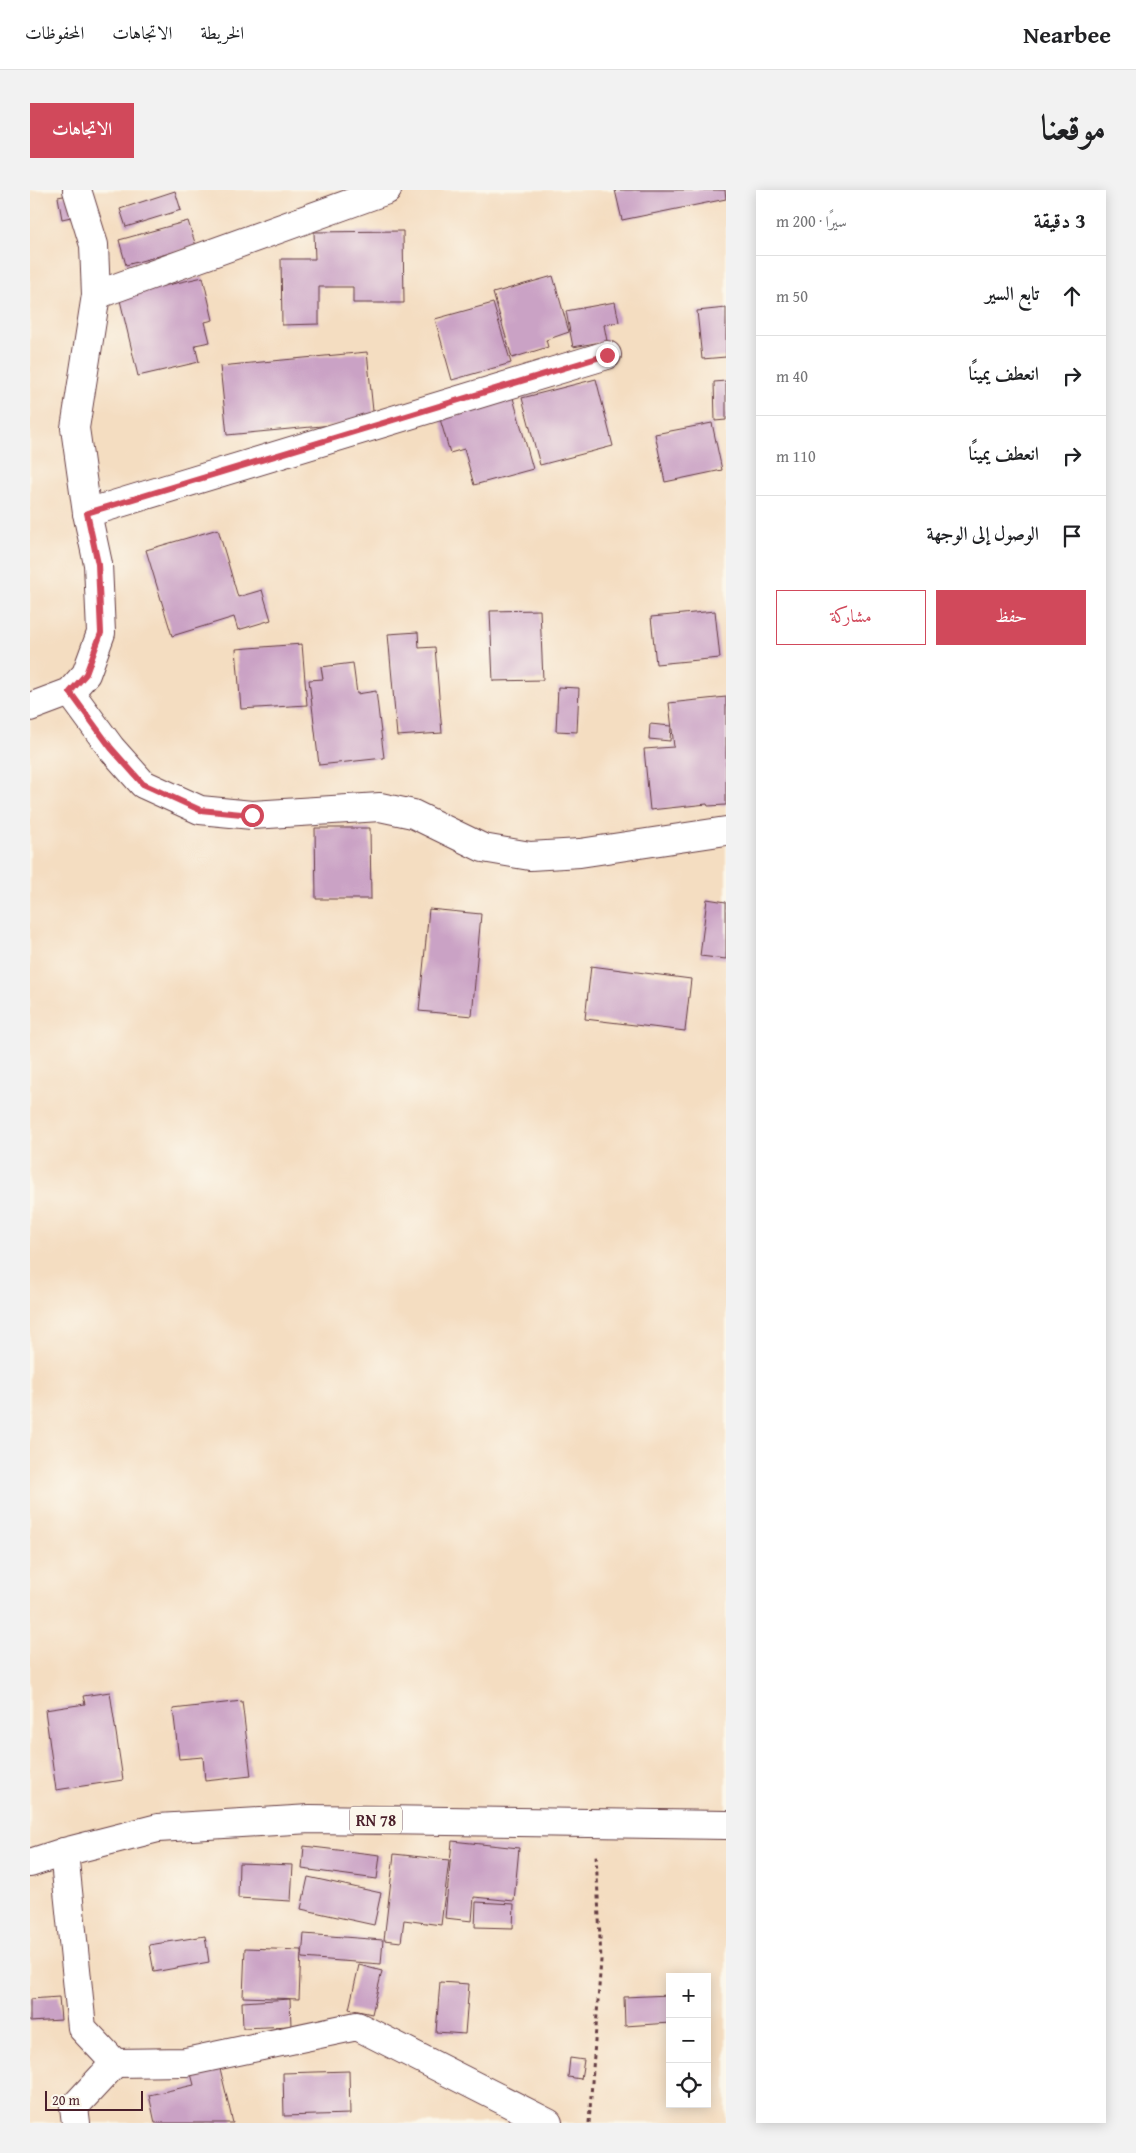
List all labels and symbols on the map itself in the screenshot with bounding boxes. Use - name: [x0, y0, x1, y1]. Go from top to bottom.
- route end: [596, 344, 619, 367]
- route start: [241, 804, 264, 827]
- road number: RN 78: [350, 1806, 402, 1834]
- scale bar: [45, 2088, 142, 2111]

